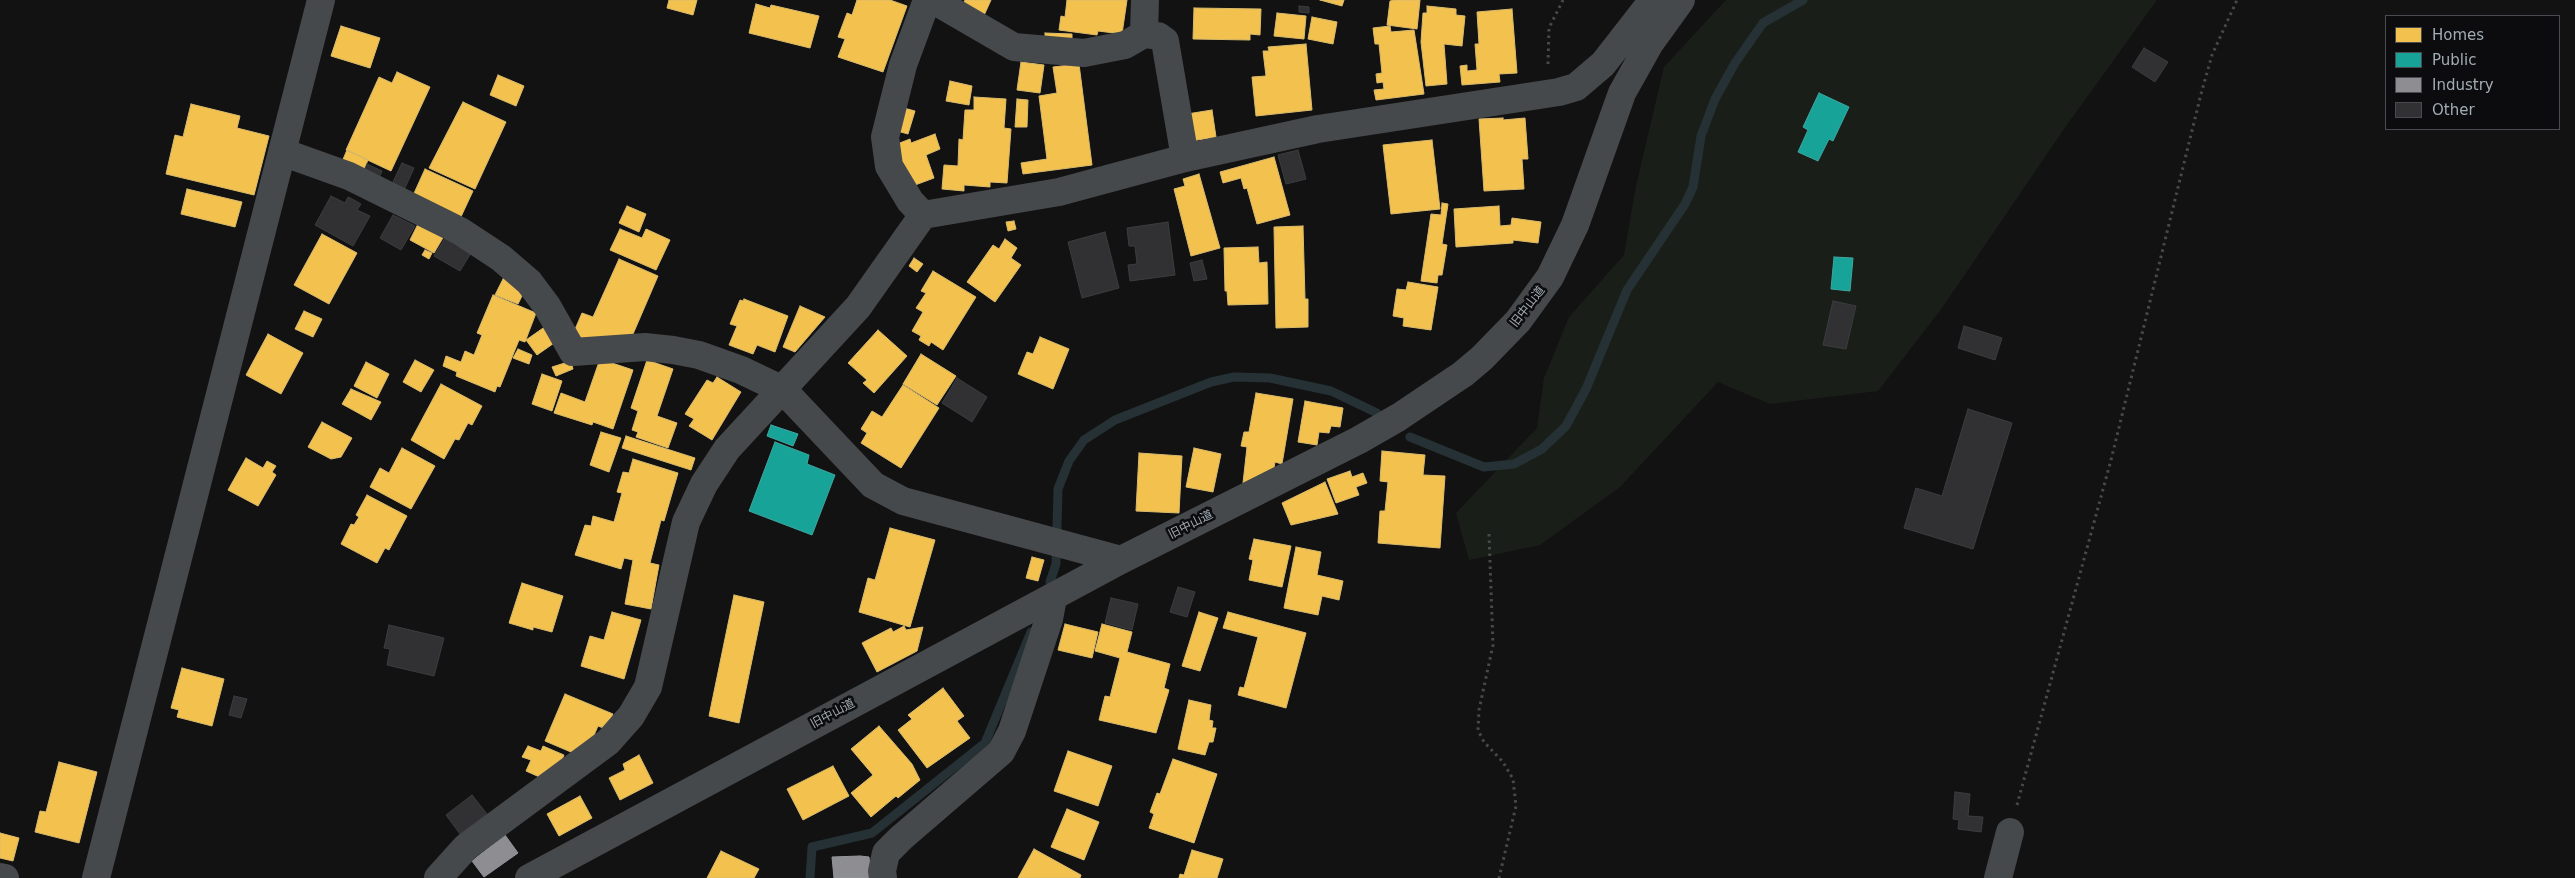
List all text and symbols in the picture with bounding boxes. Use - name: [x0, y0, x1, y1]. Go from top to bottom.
- legend: [2385, 15, 2560, 130]
- text: Homes: [2432, 26, 2484, 44]
- text: Public: [2432, 51, 2476, 69]
- text: Industry: [2432, 76, 2494, 94]
- text: Other: [2432, 101, 2475, 119]
- street label: 旧中山道: [1508, 284, 1548, 330]
- street label: 旧中山道: [1166, 508, 1216, 542]
- street label: 旧中山道: [808, 696, 858, 732]

